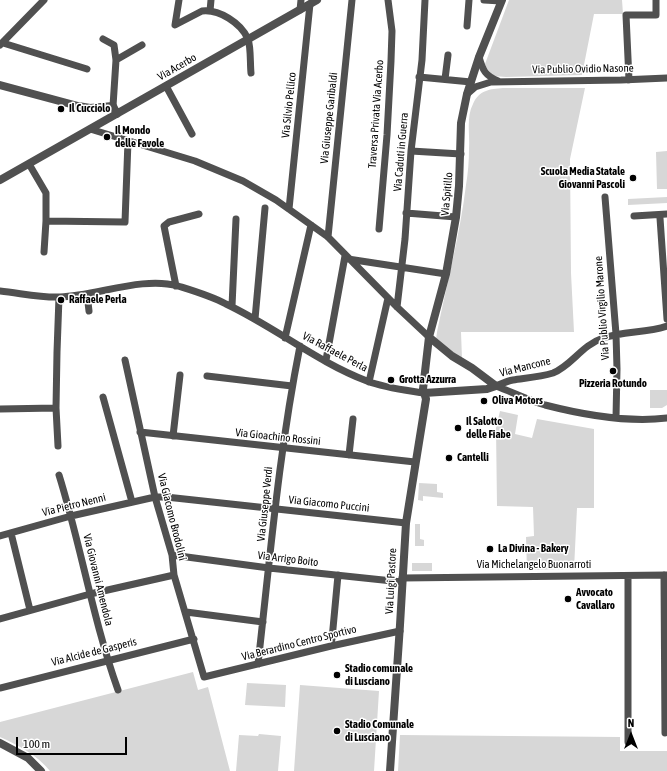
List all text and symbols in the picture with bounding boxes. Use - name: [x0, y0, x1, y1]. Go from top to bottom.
- street label: Via Acerbo: [155, 51, 199, 83]
- street label: Traversa Privata Via Acerbo: [366, 59, 386, 169]
- street label: Via Publio Ovidio Nasone: [532, 62, 634, 76]
- street label: Via Silvio Pellico: [279, 71, 299, 139]
- street label: Via Giuseppe Garibaldi: [318, 72, 340, 164]
- place label: Il Cucciolo: [69, 102, 110, 116]
- marker: Il Cucciolo: [56, 104, 66, 114]
- street label: Via Caduti in Guerra: [391, 112, 411, 192]
- place label: Il Mondo delle Favole: [115, 124, 164, 150]
- marker: Il Mondo delle Favole: [102, 132, 112, 142]
- place label: Scuola Media Statale Giovanni Pascoli: [541, 165, 625, 191]
- street label: Via Spitillo: [439, 172, 455, 216]
- marker: Scuola Media Statale Giovanni Pascoli: [628, 173, 638, 183]
- street label: Via Publio Virgilio Marone: [592, 256, 612, 360]
- place label: Raffaele Perla: [69, 293, 127, 307]
- marker: Raffaele Perla: [56, 295, 66, 305]
- street label: Via Raffaele Perla: [300, 329, 370, 375]
- street label: Via Mancone: [498, 354, 552, 380]
- marker: Pizzeria Rotundo: [608, 366, 618, 376]
- place label: Grotta Azzurra: [399, 373, 456, 387]
- marker: Grotta Azzurra: [386, 375, 396, 385]
- place label: Pizzeria Rotundo: [579, 377, 647, 391]
- place label: Oliva Motors: [492, 394, 543, 408]
- marker: Oliva Motors: [479, 396, 489, 406]
- place label: Il Salotto delle Fiabe: [466, 415, 511, 441]
- marker: Il Salotto delle Fiabe: [453, 423, 463, 433]
- street label: Via Gioachino Rossini: [235, 426, 321, 448]
- place label: Cantelli: [457, 451, 489, 465]
- marker: Cantelli: [444, 453, 454, 463]
- street label: Via Giuseppe Verdi: [255, 466, 275, 542]
- street label: Via Giacomo Brodolini: [155, 472, 189, 562]
- street label: Via Pietro Nenni: [41, 491, 107, 519]
- street label: Via Giacomo Puccini: [288, 493, 370, 515]
- street label: Via Giovanni Amendola: [80, 533, 116, 627]
- place label: La Divina - Bakery: [498, 542, 569, 556]
- marker: La Divina - Bakery: [485, 544, 495, 554]
- street label: Via Luigi Pastore: [383, 548, 399, 614]
- street label: Via Arrigo Boito: [257, 549, 319, 569]
- street label: Via Michelangelo Buonarroti: [477, 558, 591, 572]
- place label: Avvocato Cavallaro: [576, 586, 615, 612]
- marker: Avvocato Cavallaro: [563, 594, 573, 604]
- street label: Via Berardino Centro Sportivo: [240, 622, 358, 664]
- street label: Via Alcide de Gasperis: [50, 635, 138, 669]
- place label: Stadio comunale di Lusciano: [345, 662, 413, 688]
- marker: Stadio comunale di Lusciano: [332, 670, 342, 680]
- north arrow: [611, 715, 651, 755]
- text: N: [628, 717, 634, 729]
- place label: Stadio Comunale di Lusciano: [345, 718, 414, 744]
- marker: Stadio Comunale di Lusciano: [332, 726, 342, 736]
- scale bar: [18, 729, 129, 755]
- text: 100 m: [23, 737, 50, 751]

